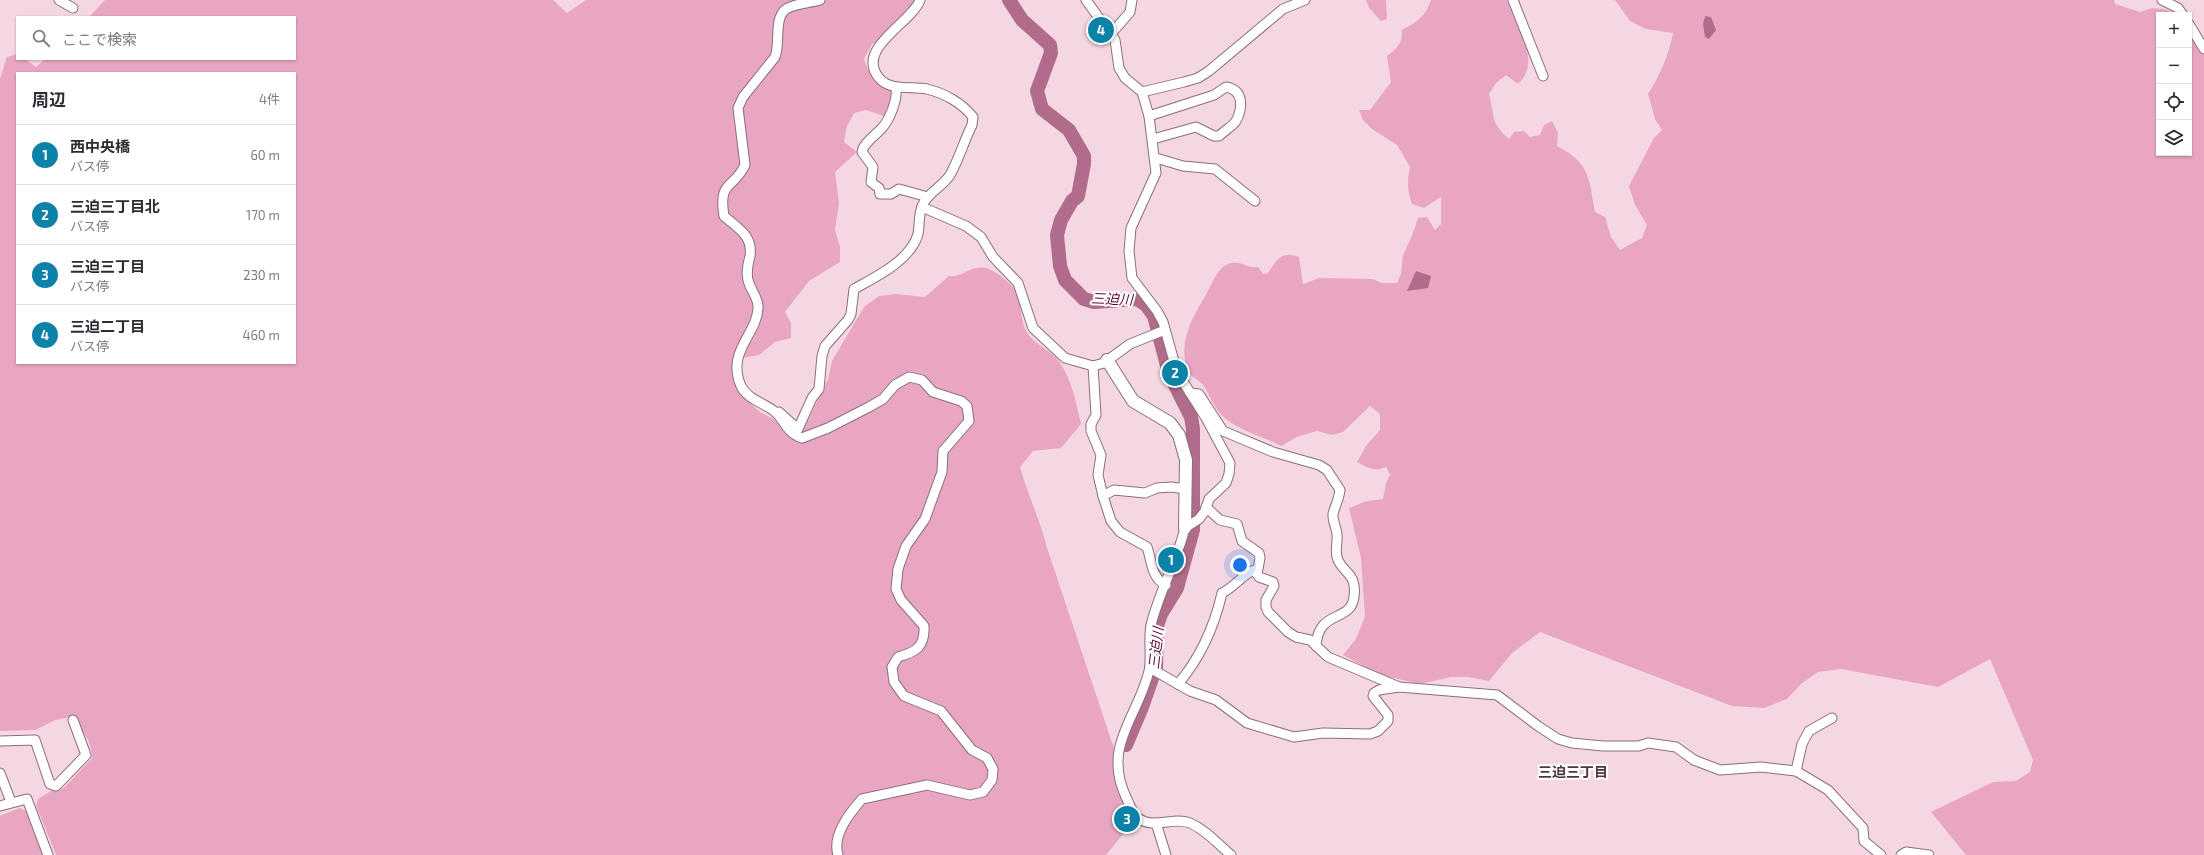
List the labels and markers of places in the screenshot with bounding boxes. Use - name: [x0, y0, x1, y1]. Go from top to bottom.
- pin: 4: [1088, 15, 1114, 45]
- pin: 2: [1162, 358, 1188, 388]
- pin: 1: [1158, 545, 1184, 575]
- pin: 3: [1114, 804, 1140, 834]

